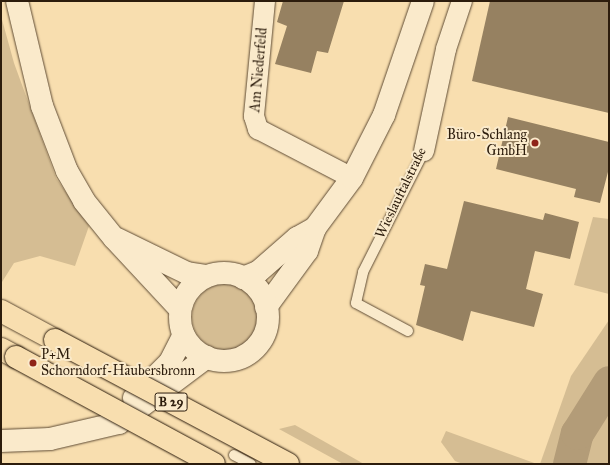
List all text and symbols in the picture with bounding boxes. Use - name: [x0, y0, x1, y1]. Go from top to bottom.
- street label: Am Niederfeld: [247, 27, 271, 113]
- place label: Büro-Schlang GmbH: [447, 127, 527, 160]
- marker: Büro-Schlang GmbH: [530, 138, 540, 148]
- street label: Wieslauftalstraße: [372, 145, 430, 241]
- place label: P+M Schorndorf-Haubersbronn: [41, 347, 195, 380]
- marker: P+M Schorndorf-Haubersbronn: [28, 358, 38, 368]
- road number: B 29: [154, 391, 188, 413]

